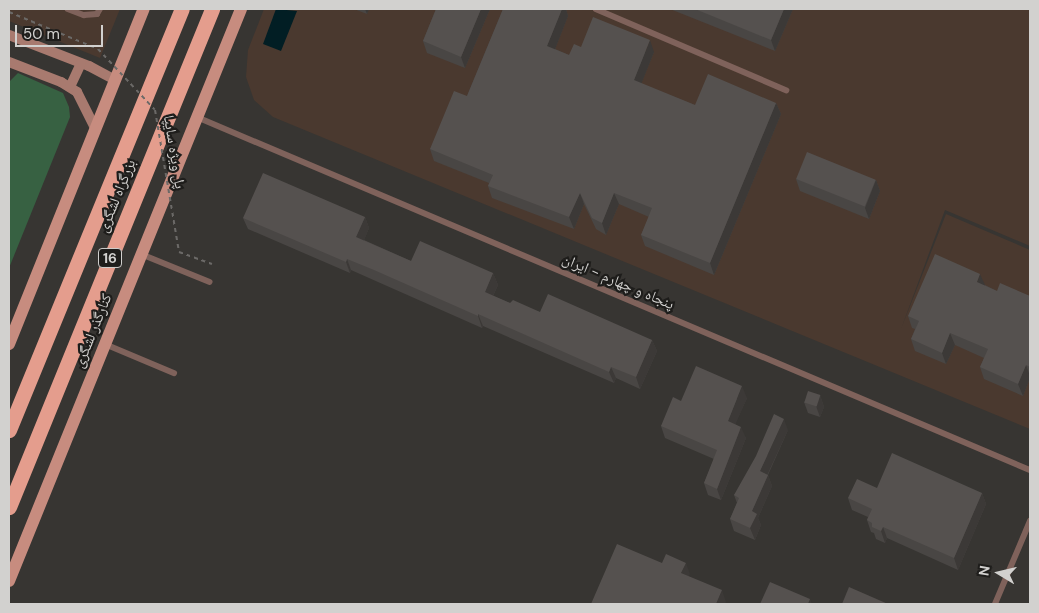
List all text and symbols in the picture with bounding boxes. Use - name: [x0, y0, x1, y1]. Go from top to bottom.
- scale bar: [18, 15, 105, 47]
- text: 50 m: [23, 24, 60, 44]
- street label: پل ویژه سایپا: [159, 114, 189, 190]
- street label: بزرگراه لشگری: [94, 157, 140, 235]
- road number: 16: [98, 247, 122, 270]
- street label: پنجاه و چهارم - ایران: [559, 250, 677, 314]
- street label: کنارگذر لشگری: [70, 291, 116, 371]
- north arrow: [974, 548, 1024, 598]
- text: N: [974, 564, 994, 577]

